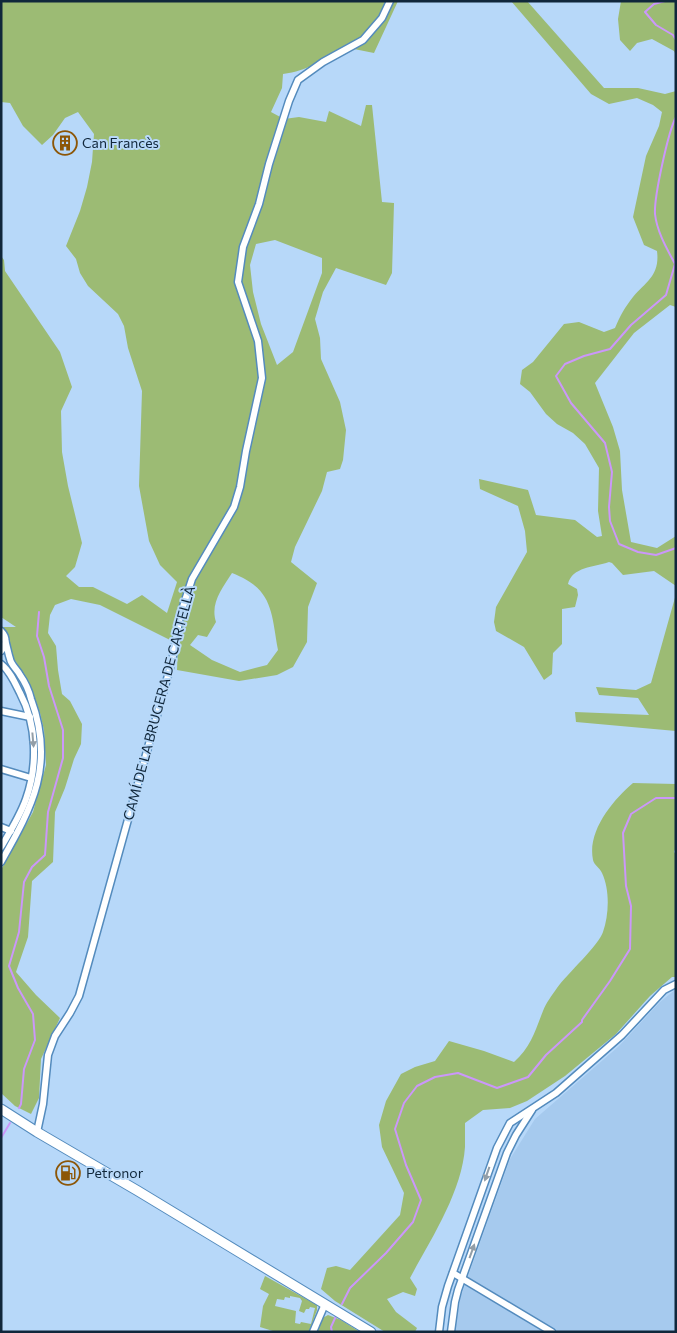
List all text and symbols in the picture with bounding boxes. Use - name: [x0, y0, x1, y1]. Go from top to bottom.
- building icon: Can Francès: [52, 130, 78, 156]
- place label: Can Francès: [82, 134, 159, 151]
- street label: CAMÍ DE LA BRUGERA DE CARTELLÀ: [119, 583, 198, 822]
- one-way arrow: [29, 732, 37, 748]
- fuel station icon: Petronor: [55, 1160, 81, 1186]
- place label: Petronor: [86, 1164, 144, 1181]
- one-way arrow: [483, 1167, 491, 1182]
- one-way arrow: [468, 1243, 476, 1258]

